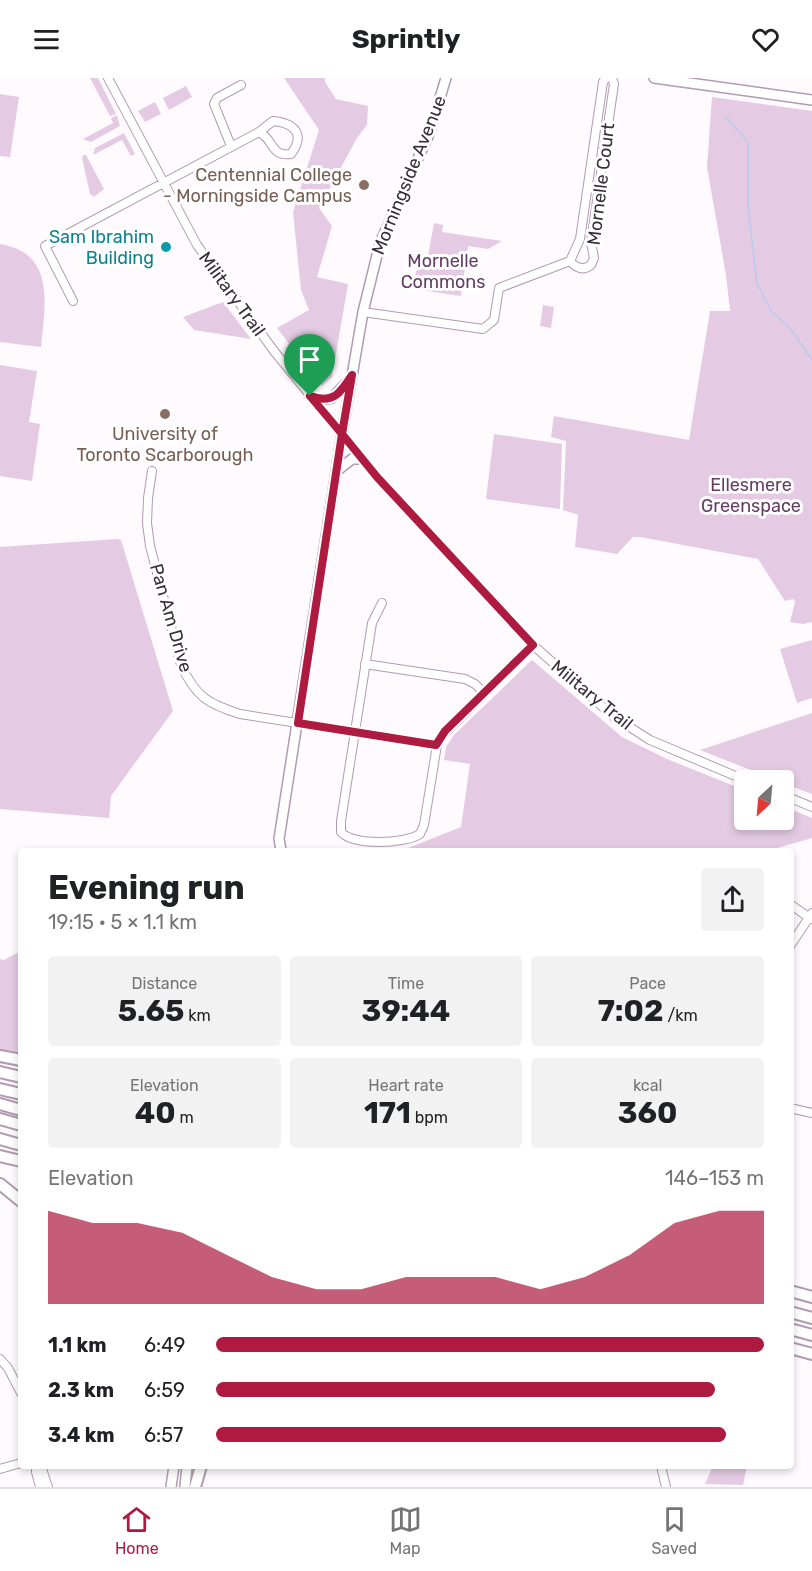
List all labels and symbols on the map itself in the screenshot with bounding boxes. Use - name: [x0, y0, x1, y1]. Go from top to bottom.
- street label: Morningside Avenue: [367, 92, 451, 258]
- street label: Mornelle Court: [583, 122, 619, 246]
- place label: Centennial College - Morningside Campus: [163, 164, 352, 207]
- marker: Centennial College - Morningside Campus: [357, 178, 371, 192]
- place label: Sam Ibrahim Building: [49, 226, 154, 269]
- marker: Sam Ibrahim Building: [159, 240, 173, 254]
- street label: Military Trail: [194, 248, 270, 340]
- park label: Mornelle Commons: [401, 250, 485, 293]
- pin: [284, 334, 335, 396]
- marker: University of Toronto Scarborough: [158, 407, 172, 421]
- place label: University of Toronto Scarborough: [76, 423, 254, 466]
- park label: Ellesmere Greenspace: [701, 474, 801, 517]
- street label: Pan Am Drive: [145, 561, 197, 675]
- street label: Military Trail: [547, 655, 637, 735]
- north arrow: [734, 770, 794, 830]

